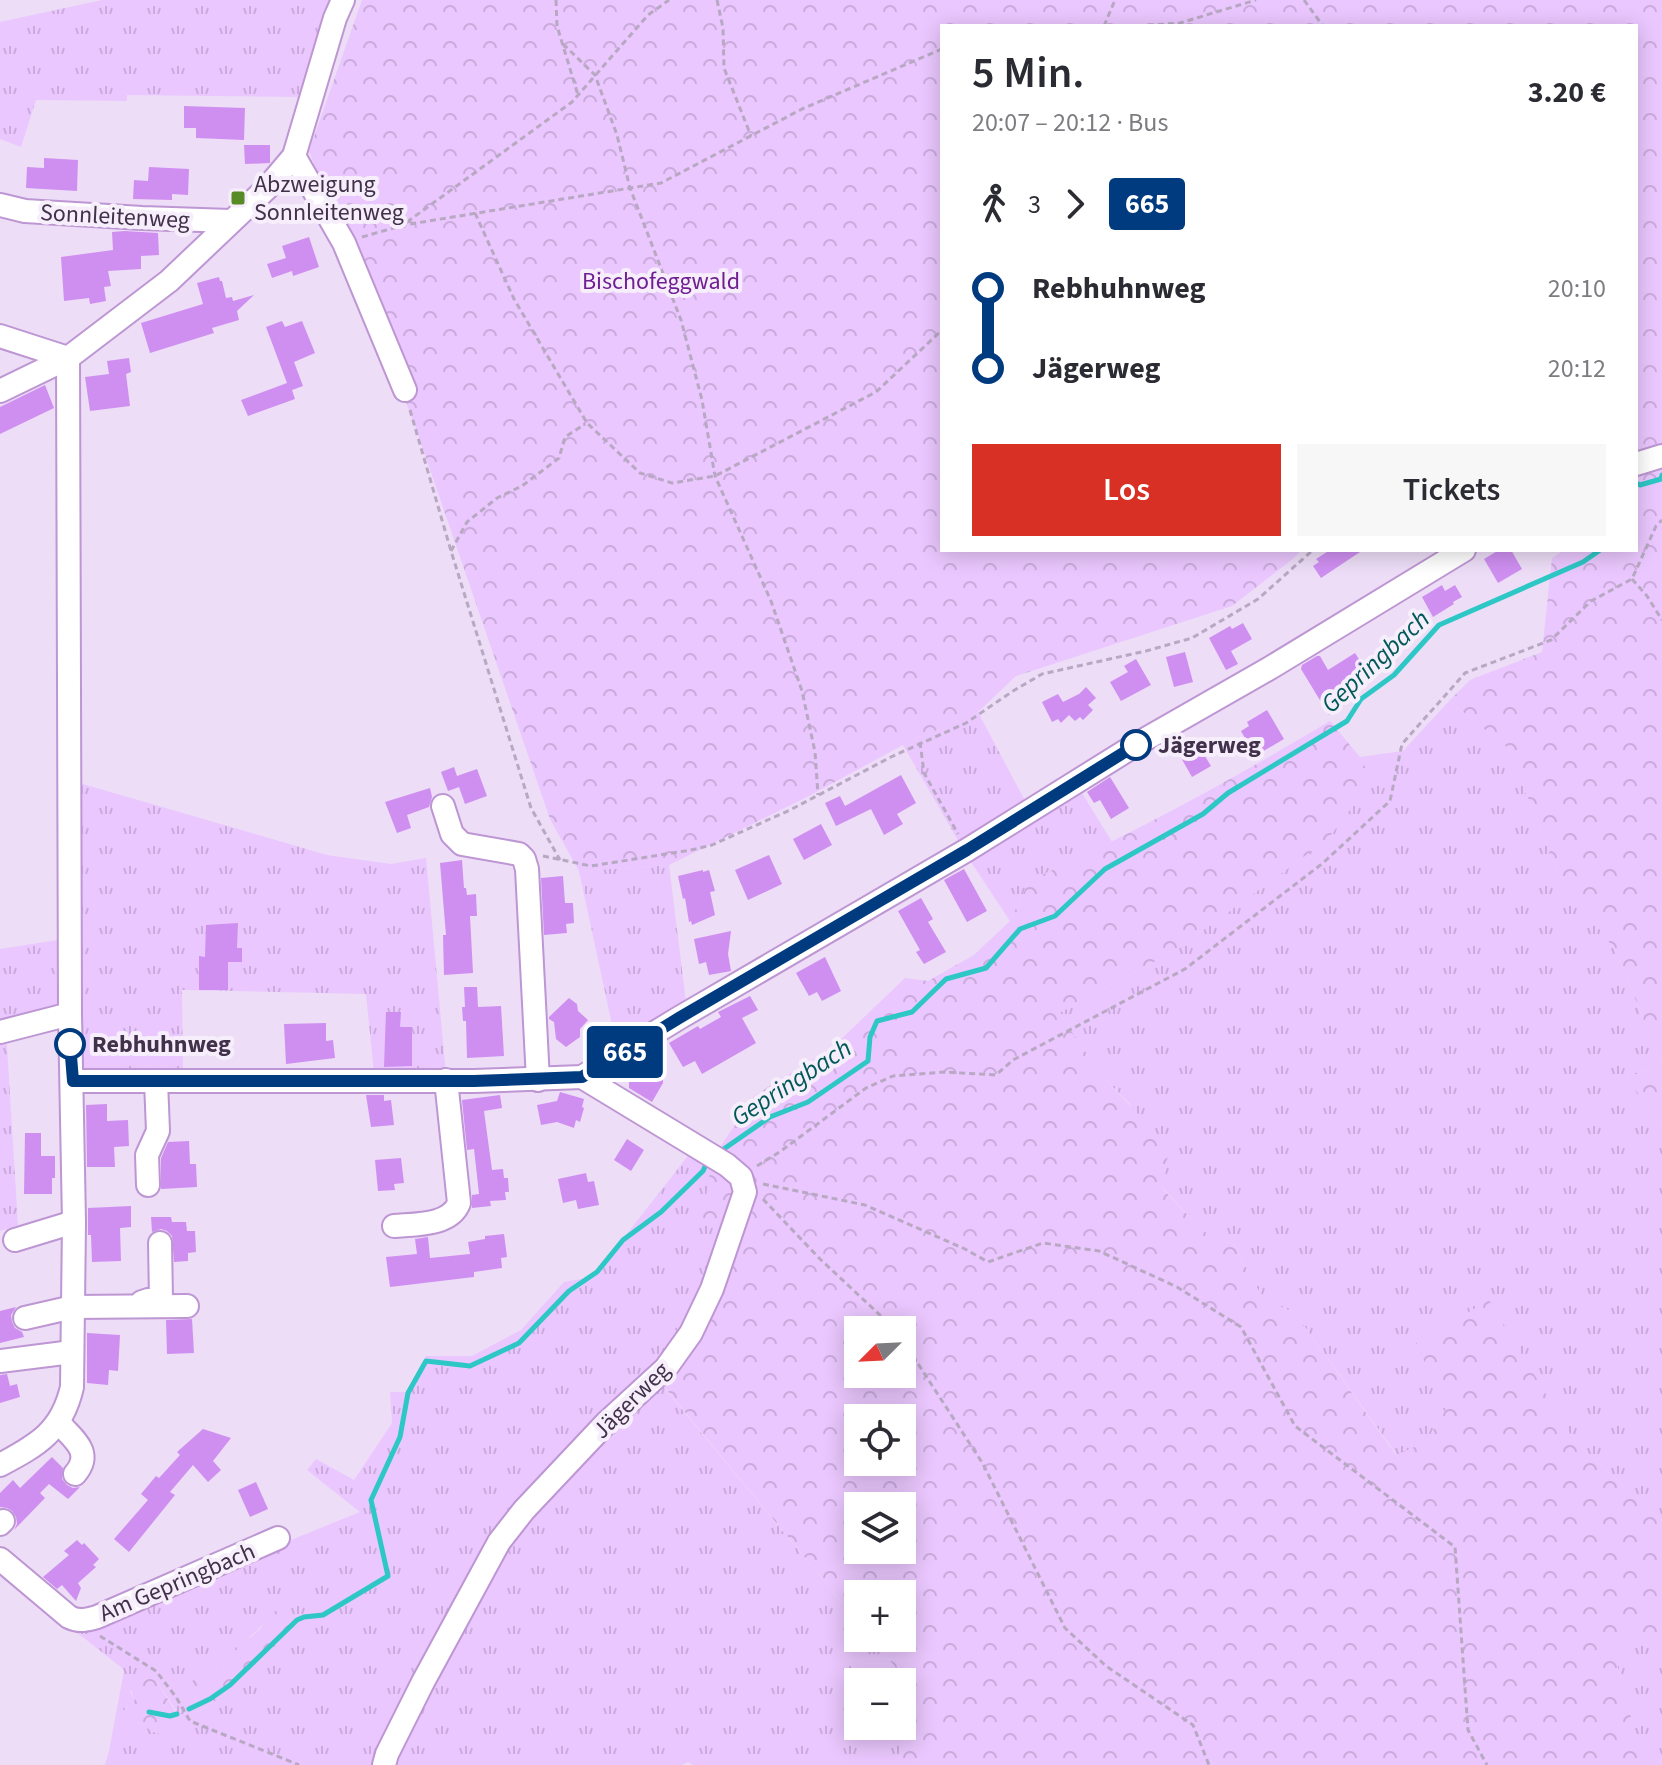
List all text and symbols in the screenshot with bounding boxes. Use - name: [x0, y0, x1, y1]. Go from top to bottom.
- text: 5 Min.: [972, 42, 1084, 105]
- text: 3.20 €: [1528, 71, 1606, 114]
- text: 20:07 – 20:12 · Bus: [972, 104, 1168, 141]
- place label: Abzweigung Sonnleitenweg: [254, 167, 404, 230]
- icon: walk: [972, 182, 1016, 226]
- icon: forward: [1053, 182, 1097, 226]
- text: 665: [1125, 184, 1169, 224]
- text: 3: [1028, 186, 1041, 223]
- marker: Abzweigung Sonnleitenweg: [229, 189, 247, 207]
- street label: Sonnleitenweg: [39, 195, 191, 238]
- park label: Bischofeggwald: [582, 264, 740, 299]
- text: Rebhuhnweg: [1032, 267, 1206, 310]
- text: 20:10: [1548, 270, 1606, 307]
- text: Jägerweg: [1032, 347, 1160, 390]
- text: 20:12: [1548, 350, 1606, 387]
- button: Los: [972, 444, 1281, 536]
- button: Tickets: [1297, 444, 1606, 536]
- water label: Gepringbach: [1313, 601, 1438, 722]
- place label: Jägerweg: [1158, 728, 1261, 763]
- marker: Jägerweg: [1121, 730, 1151, 760]
- line badge: 665: [579, 1026, 671, 1078]
- place label: Rebhuhnweg: [92, 1027, 231, 1062]
- marker: Rebhuhnweg: [55, 1029, 85, 1059]
- water label: Gepringbach: [724, 1030, 859, 1135]
- text: 665: [603, 1032, 647, 1072]
- north arrow: [844, 1316, 916, 1388]
- map controls: [844, 1316, 916, 1740]
- street label: Jägerweg: [585, 1354, 678, 1447]
- button: locate: [844, 1404, 916, 1476]
- button: layers: [844, 1492, 916, 1564]
- street label: Am Gepringbach: [94, 1534, 261, 1631]
- button: +: [844, 1580, 916, 1652]
- button: −: [844, 1668, 916, 1740]

